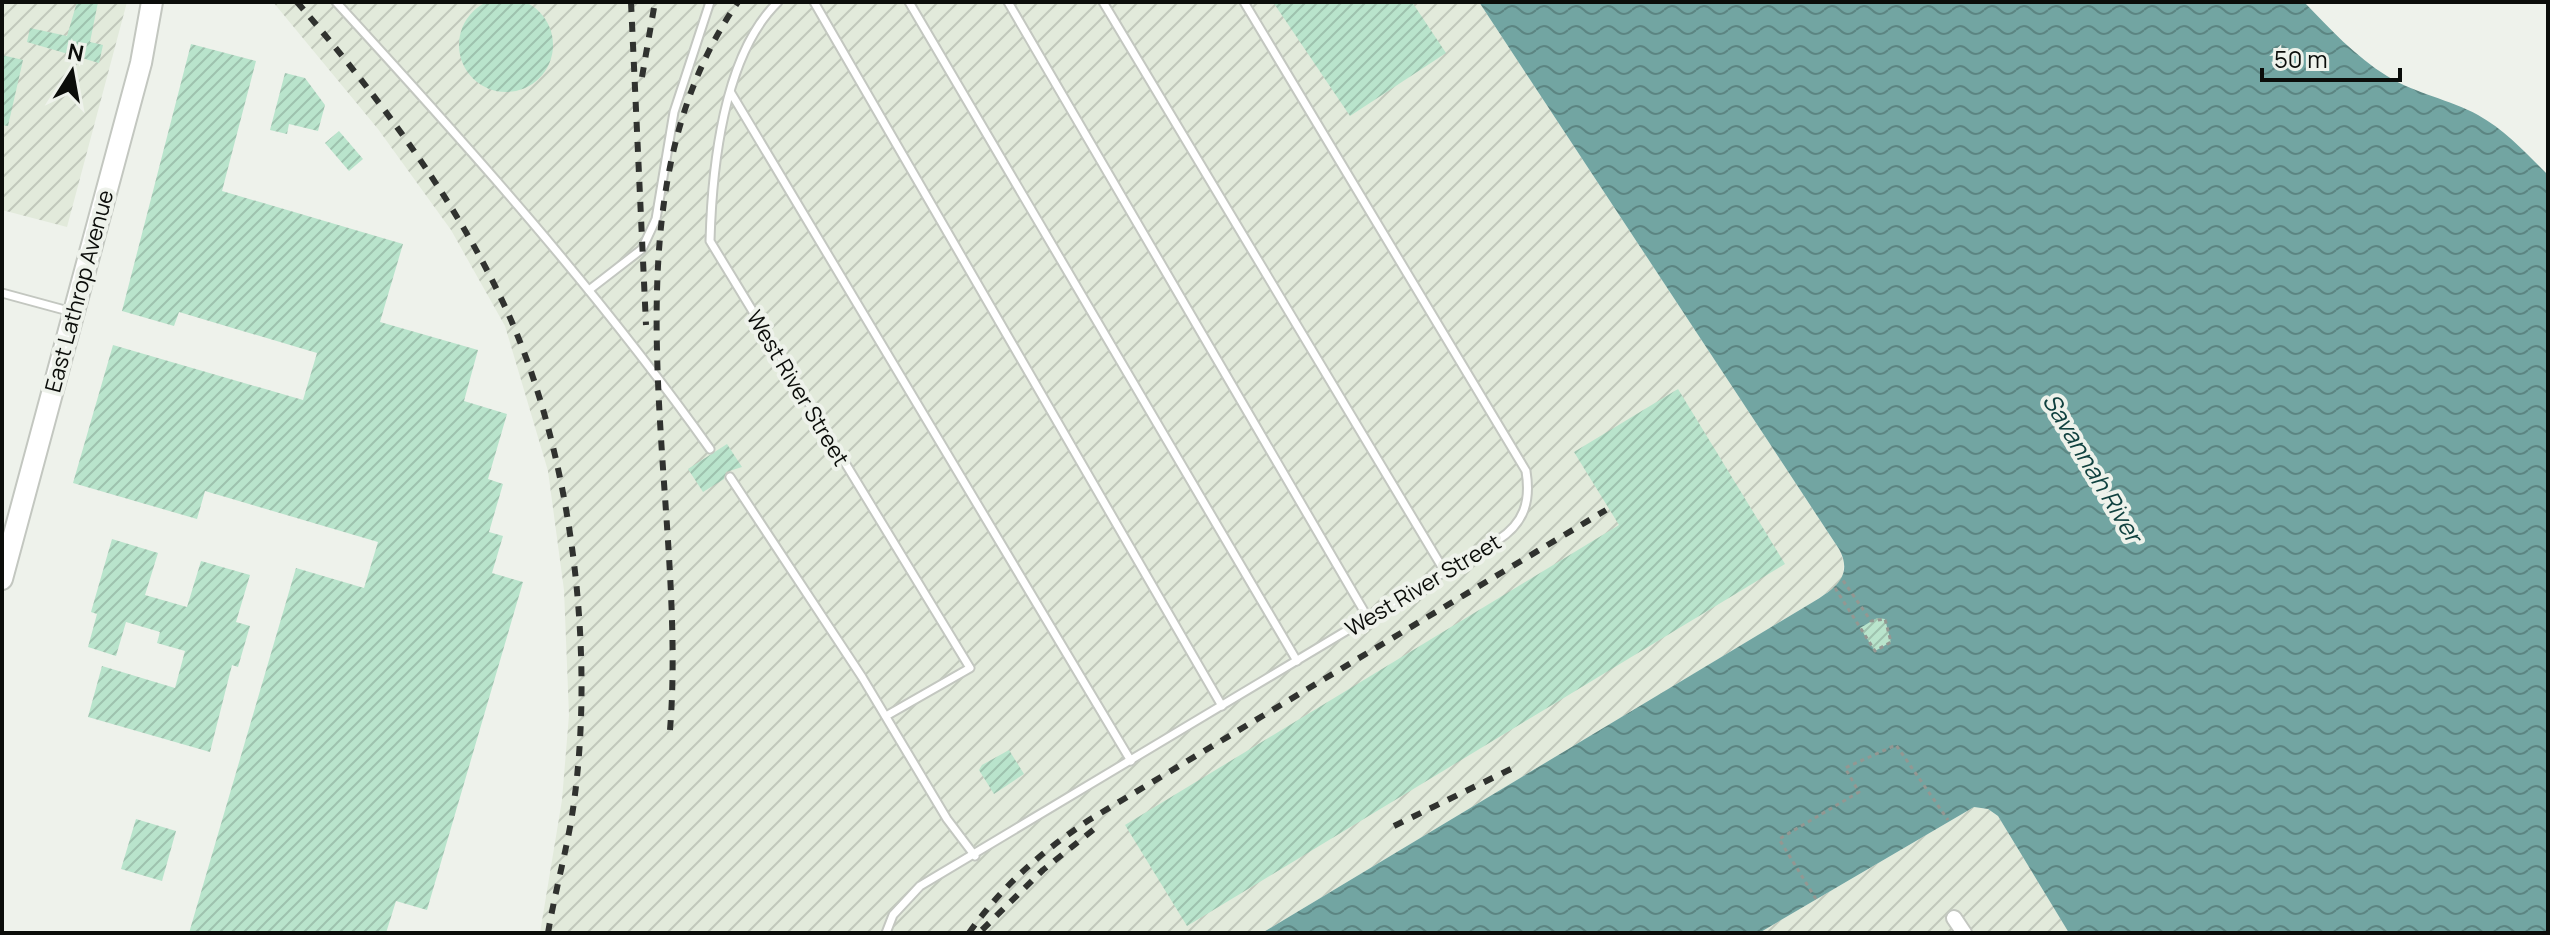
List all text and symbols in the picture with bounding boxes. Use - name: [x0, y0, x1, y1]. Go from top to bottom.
- north arrow: [32, 32, 112, 112]
- scale bar: [2262, 32, 2400, 82]
- text: N: [65, 36, 86, 69]
- text: 50 m: [2274, 42, 2328, 75]
- street label: East Lathrop Avenue: [38, 186, 120, 395]
- street label: West River Street: [740, 305, 856, 471]
- water label: Savannah River: [2036, 387, 2153, 551]
- street label: West River Street: [1340, 527, 1506, 643]

